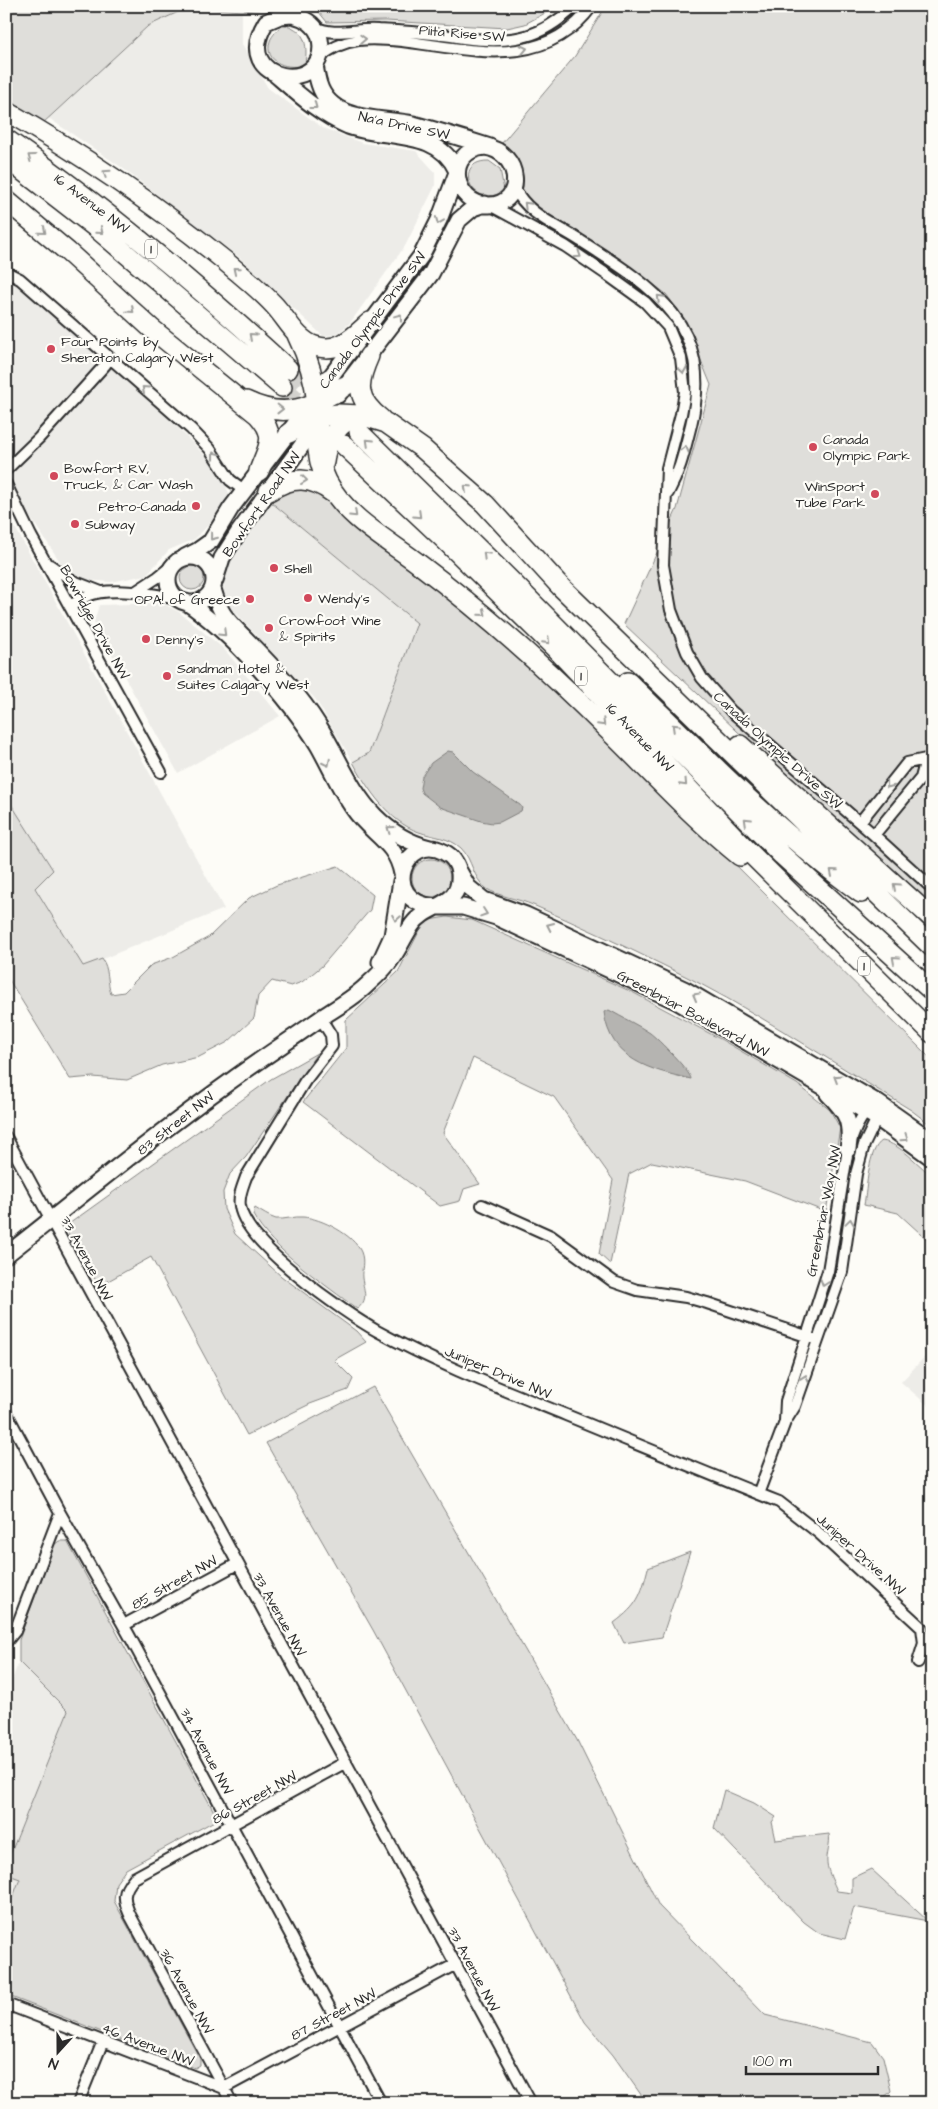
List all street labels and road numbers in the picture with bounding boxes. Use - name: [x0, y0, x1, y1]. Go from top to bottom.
- street label: Piita Rise SW: [418, 20, 506, 48]
- street label: Na'a Drive SW: [357, 107, 451, 145]
- street label: 16 Avenue NW: [50, 169, 133, 239]
- road number: 1: [145, 240, 157, 258]
- street label: Canada Olympic Drive SW: [315, 248, 431, 393]
- street label: Bowfort Road NW: [218, 448, 306, 561]
- street label: Bowridge Drive NW: [54, 562, 134, 683]
- road number: 1: [575, 666, 587, 686]
- street label: Canada Olympic Drive SW: [709, 687, 846, 814]
- street label: 16 Avenue NW: [601, 699, 677, 777]
- road number: 1: [858, 956, 870, 976]
- street label: Greenbriar Boulevard NW: [613, 965, 772, 1062]
- street label: 83 Street NW: [133, 1087, 218, 1160]
- street label: Greenbriar Way NW: [801, 1144, 847, 1278]
- street label: 33 Avenue NW: [55, 1213, 117, 1304]
- street label: Juniper Drive NW: [441, 1342, 554, 1404]
- street label: Juniper Drive NW: [811, 1509, 909, 1600]
- street label: 85 Street NW: [128, 1551, 221, 1615]
- street label: 33 Avenue NW: [248, 1569, 310, 1660]
- street label: 34 Avenue NW: [175, 1705, 237, 1798]
- street label: 86 Street NW: [208, 1766, 301, 1829]
- street label: 33 Avenue NW: [442, 1924, 504, 2015]
- street label: 36 Avenue NW: [154, 1945, 218, 2038]
- street label: 87 Street NW: [287, 1984, 380, 2046]
- street label: 46 Avenue NW: [99, 2018, 196, 2072]

